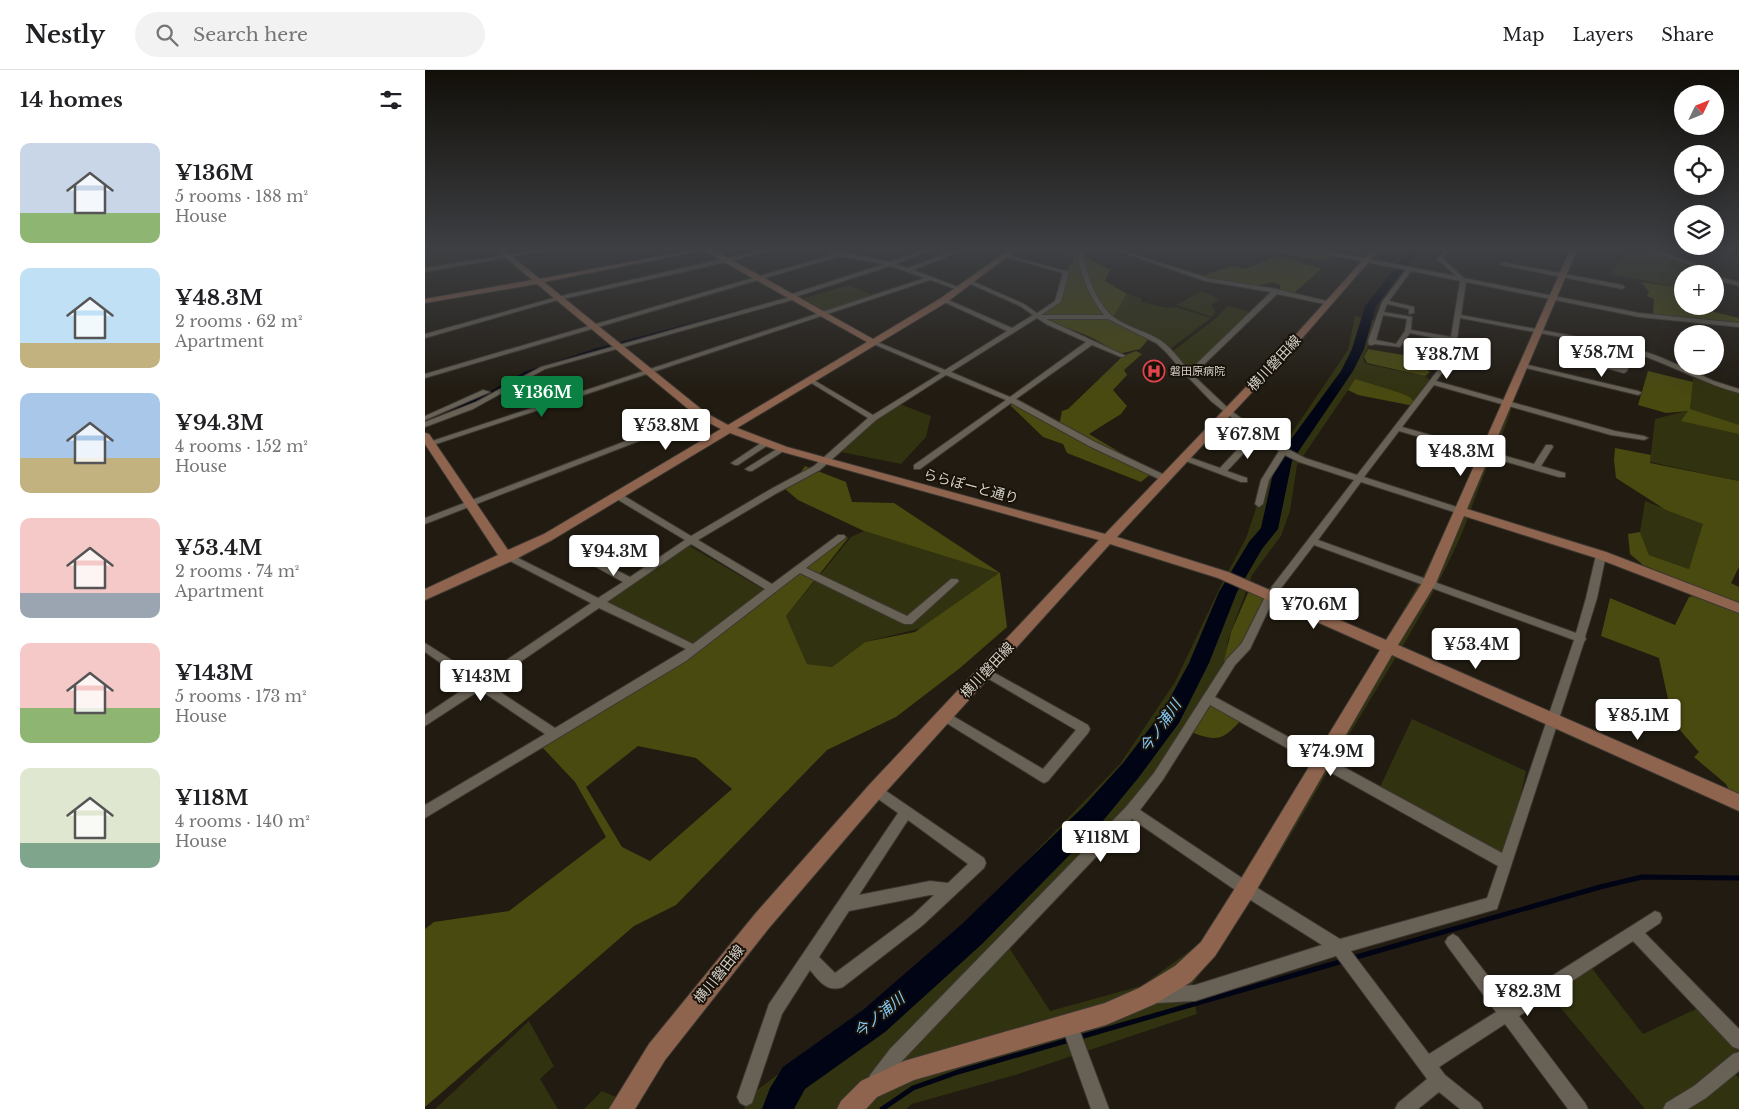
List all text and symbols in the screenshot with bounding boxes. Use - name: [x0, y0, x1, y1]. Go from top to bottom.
- search box: [135, 12, 485, 57]
- text: Nestly: [25, 20, 105, 49]
- icon: search: [153, 21, 181, 49]
- text: Search here: [193, 23, 308, 46]
- text: Map: [1503, 24, 1544, 46]
- text: Layers: [1572, 24, 1633, 46]
- text: Share: [1661, 24, 1714, 46]
- north arrow: [1674, 85, 1724, 135]
- map controls: [1674, 85, 1724, 375]
- icon: filters: [377, 86, 405, 114]
- text: 14 homes: [20, 87, 123, 113]
- button: locate: [1674, 145, 1724, 195]
- text: ¥136M: [175, 160, 254, 186]
- icon: home: [60, 163, 120, 223]
- text: 5 rooms · 188 m²: [175, 186, 308, 206]
- button: layers: [1674, 205, 1724, 255]
- text: House: [175, 206, 227, 226]
- button: +: [1674, 265, 1724, 315]
- text: ¥48.3M: [175, 285, 263, 311]
- icon: home: [60, 288, 120, 348]
- text: 2 rooms · 62 m²: [175, 311, 302, 331]
- button: −: [1674, 325, 1724, 375]
- text: Apartment: [175, 331, 264, 351]
- street label: 横川磐田線: [1244, 331, 1304, 395]
- pin: ¥58.7M: [1561, 336, 1643, 378]
- pin: ¥38.7M: [1406, 338, 1488, 380]
- text: ¥58.7M: [1570, 342, 1634, 362]
- text: ¥38.7M: [1415, 344, 1479, 364]
- hospital icon: 磐田原病院: [1142, 359, 1166, 383]
- place label: 磐田原病院: [1170, 364, 1225, 378]
- pin: ¥136M: [507, 376, 577, 418]
- text: ¥136M: [512, 382, 572, 402]
- pin: ¥53.8M: [625, 408, 707, 451]
- text: ¥94.3M: [175, 410, 264, 436]
- icon: home: [60, 413, 120, 473]
- text: ¥53.8M: [633, 415, 699, 435]
- pin: ¥67.8M: [1207, 418, 1289, 460]
- text: ¥67.8M: [1216, 424, 1280, 444]
- pin: ¥48.3M: [1420, 434, 1502, 477]
- text: 4 rooms · 152 m²: [175, 436, 308, 456]
- text: ¥48.3M: [1427, 441, 1495, 461]
- text: House: [175, 456, 227, 476]
- street label: ららぽーと通り: [921, 465, 1021, 507]
- pin: ¥94.3M: [573, 534, 655, 577]
- text: ¥53.4M: [175, 535, 262, 561]
- icon: home: [60, 538, 120, 598]
- text: ¥94.3M: [580, 541, 648, 561]
- text: 2 rooms · 74 m²: [175, 561, 299, 581]
- text: Apartment: [175, 581, 264, 601]
- pin: ¥70.6M: [1273, 588, 1355, 630]
- text: ¥70.6M: [1281, 594, 1347, 614]
- pin: ¥53.4M: [1435, 628, 1517, 670]
- text: ¥53.4M: [1443, 634, 1509, 654]
- street label: 横川磐田線: [957, 638, 1017, 702]
- text: ¥143M: [175, 660, 253, 686]
- pin: ¥143M: [446, 660, 516, 702]
- icon: home: [60, 663, 120, 723]
- text: ¥143M: [451, 666, 511, 686]
- text: 5 rooms · 173 m²: [175, 686, 307, 706]
- water label: 今ノ浦川: [1135, 694, 1186, 756]
- pin: ¥85.1M: [1597, 698, 1679, 741]
- text: ¥85.1M: [1607, 705, 1669, 725]
- text: House: [175, 706, 227, 726]
- pin: ¥74.9M: [1290, 734, 1372, 777]
- text: ¥74.9M: [1298, 741, 1364, 761]
- text: ¥118M: [175, 785, 249, 811]
- icon: home: [60, 788, 120, 848]
- text: 4 rooms · 140 m²: [175, 811, 310, 831]
- pin: ¥118M: [1066, 820, 1136, 863]
- text: ¥118M: [1073, 827, 1129, 847]
- text: House: [175, 831, 227, 851]
- street label: 横川磐田線: [690, 941, 748, 1007]
- pin: ¥82.3M: [1487, 974, 1569, 1017]
- text: ¥82.3M: [1495, 981, 1561, 1001]
- water label: 今ノ浦川: [850, 987, 910, 1041]

